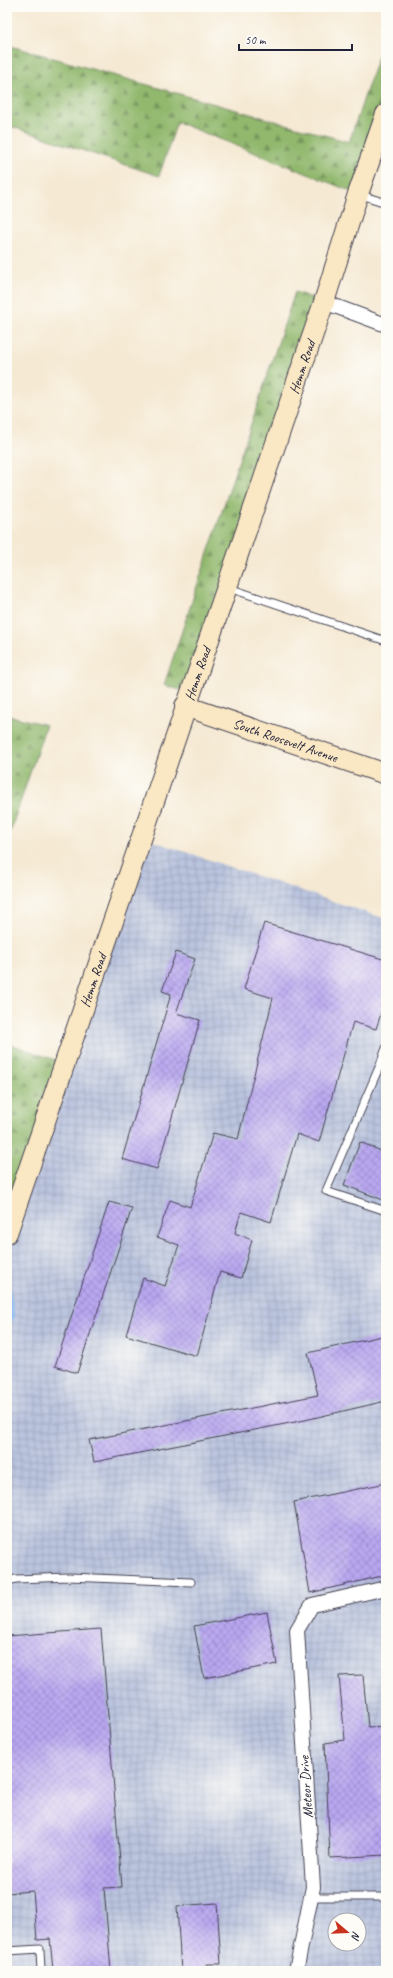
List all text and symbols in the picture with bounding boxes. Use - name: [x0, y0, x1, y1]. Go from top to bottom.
- scale bar: [239, 26, 352, 52]
- text: 50 m: [245, 32, 267, 48]
- street label: Hemm Road: [285, 335, 320, 396]
- street label: Hemm Road: [181, 642, 215, 703]
- street label: South Roosevelt Avenue: [231, 714, 341, 766]
- street label: Hemm Road: [76, 949, 111, 1009]
- street label: Meteor Drive: [295, 1754, 317, 1819]
- north arrow: [327, 1912, 367, 1952]
- text: N: [348, 1930, 364, 1943]

